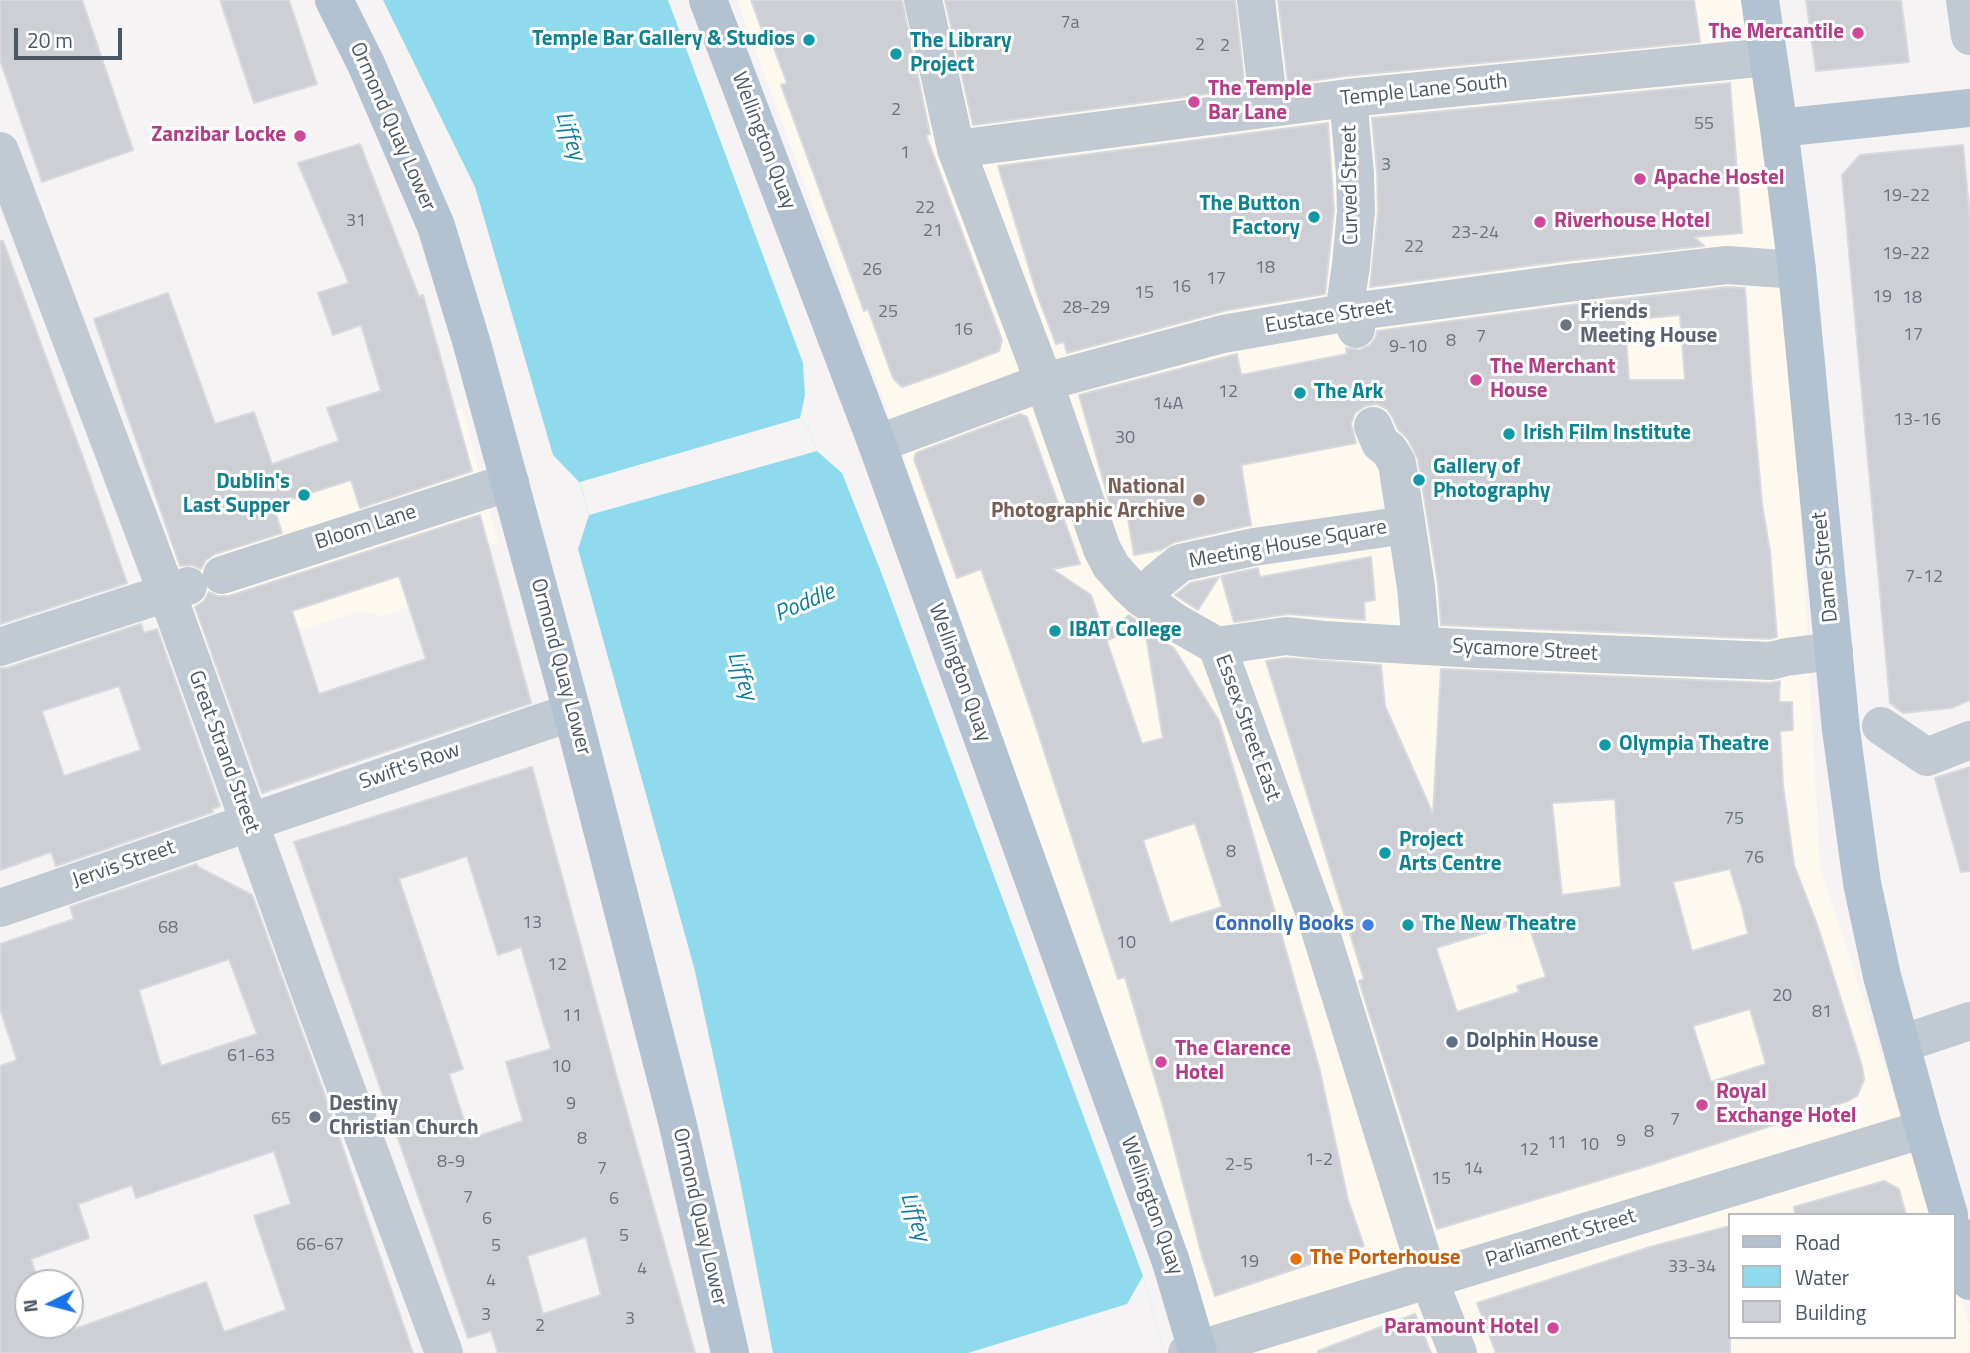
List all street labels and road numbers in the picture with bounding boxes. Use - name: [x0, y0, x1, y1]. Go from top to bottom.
- street label: Ormond Quay Lower: [344, 39, 440, 215]
- street label: Wellington Quay: [725, 69, 801, 213]
- street label: Temple Lane South: [1339, 70, 1509, 112]
- street label: Curved Street: [1337, 125, 1365, 245]
- street label: Eustace Street: [1263, 294, 1395, 340]
- street label: Bloom Lane: [312, 500, 420, 556]
- street label: Dame Street: [1808, 510, 1844, 624]
- street label: Meeting House Square: [1187, 515, 1389, 575]
- street label: Ormond Quay Lower: [524, 576, 596, 758]
- street label: Wellington Quay: [922, 601, 996, 745]
- street label: Sycamore Street: [1452, 635, 1598, 667]
- street label: Essex Street East: [1209, 651, 1285, 805]
- street label: Great Strand Street: [182, 668, 264, 836]
- street label: Swift's Row: [356, 738, 464, 796]
- street label: Jervis Street: [69, 836, 179, 894]
- street label: Ormond Quay Lower: [666, 1126, 732, 1308]
- street label: Wellington Quay: [1114, 1134, 1188, 1278]
- street label: Parliament Street: [1483, 1204, 1639, 1274]

